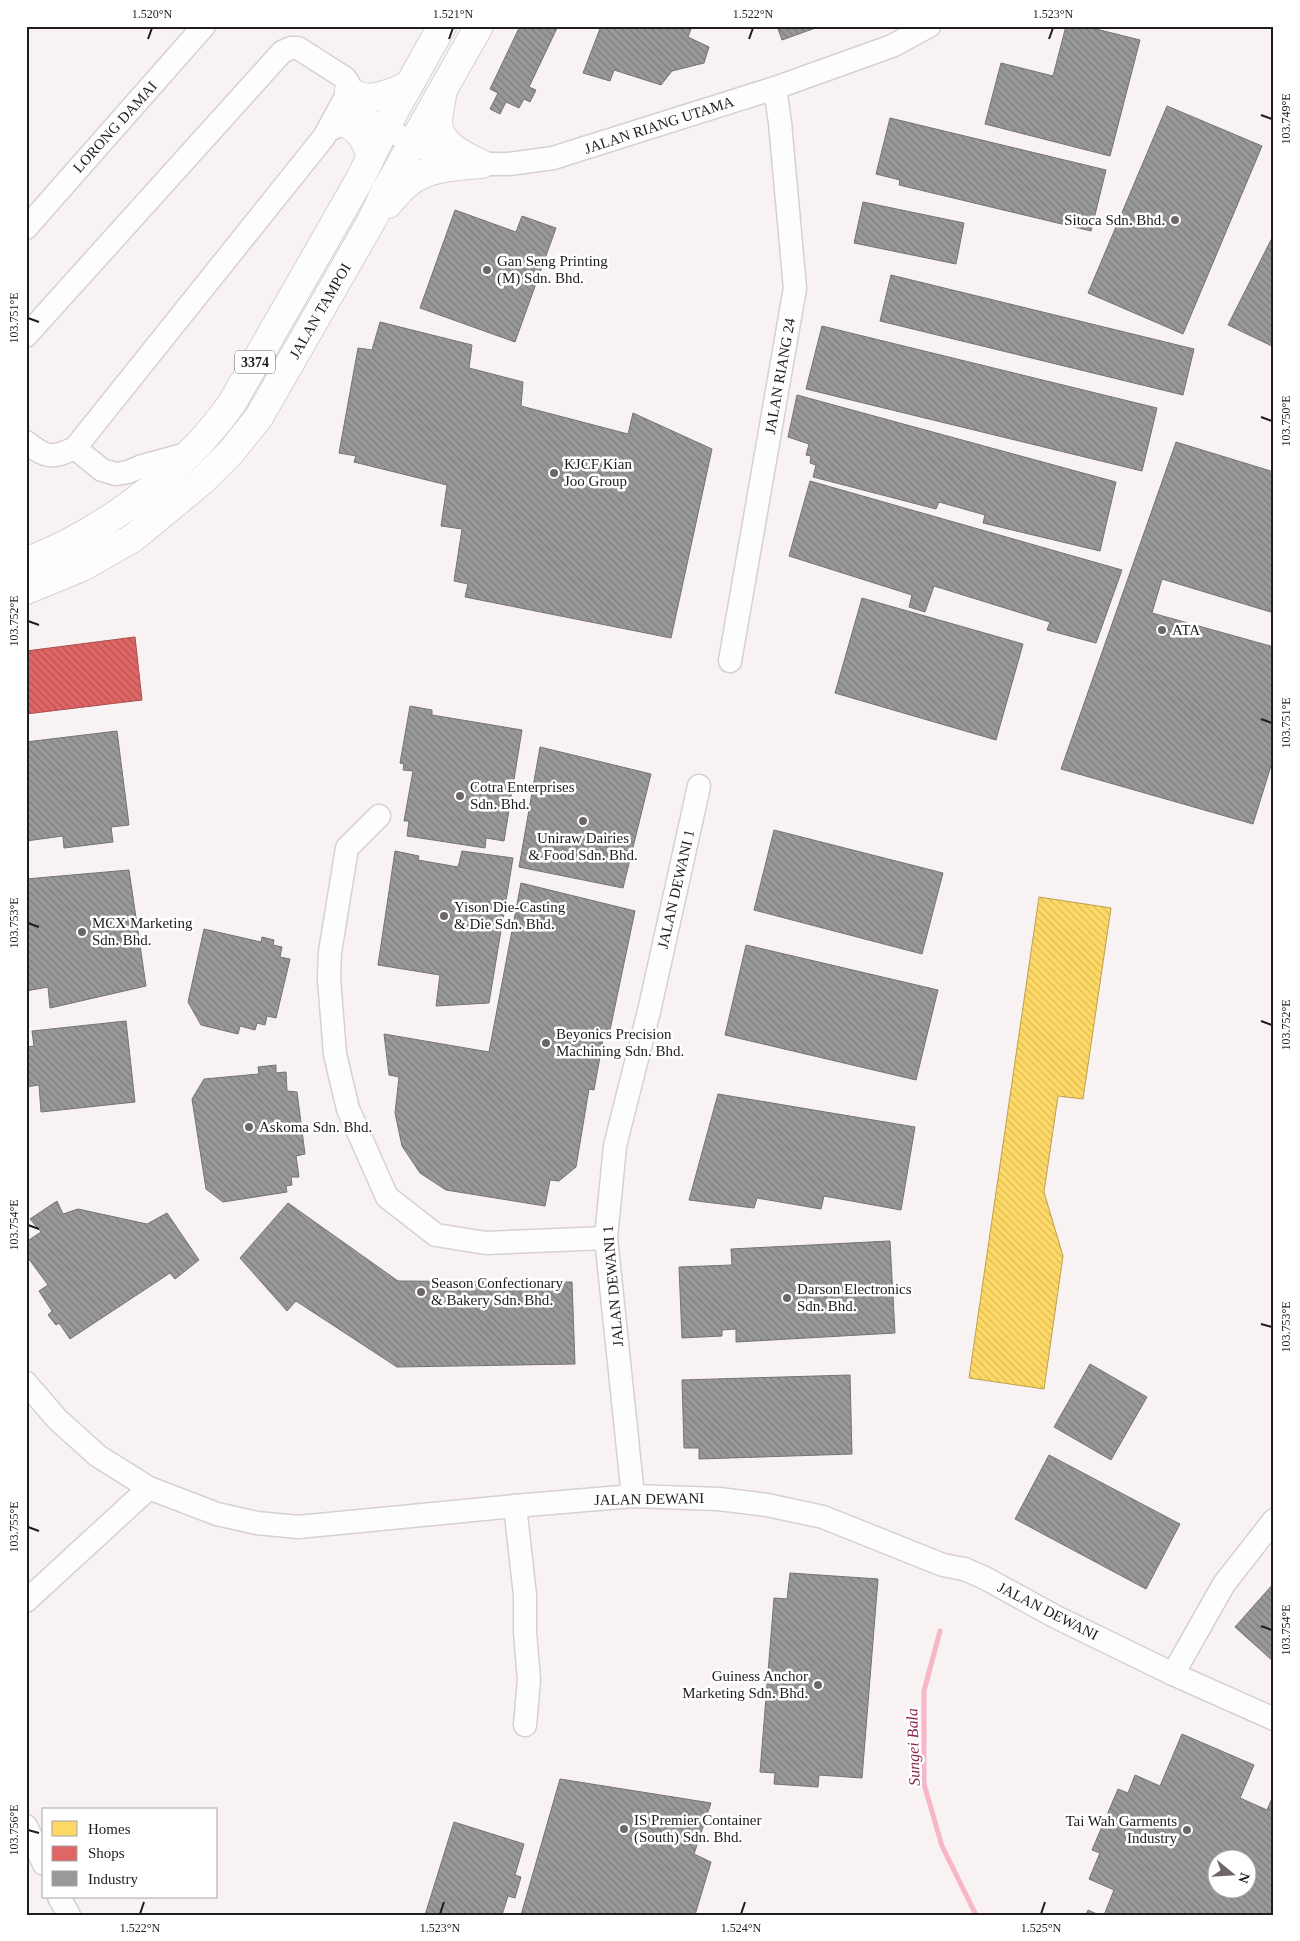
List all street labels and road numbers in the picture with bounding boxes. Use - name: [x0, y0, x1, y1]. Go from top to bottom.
- street label: LORONG DAMAI: [70, 78, 160, 176]
- street label: JALAN RIANG UTAMA: [582, 93, 736, 157]
- street label: JALAN TAMPOI: [286, 261, 354, 361]
- street label: JALAN RIANG 24: [762, 316, 798, 435]
- road number: 3374: [235, 351, 275, 374]
- street label: JALAN DEWANI 1: [655, 828, 697, 950]
- street label: JALAN DEWANI 1: [600, 1225, 626, 1347]
- street label: JALAN DEWANI: [594, 1490, 704, 1508]
- street label: JALAN DEWANI: [995, 1579, 1101, 1643]

